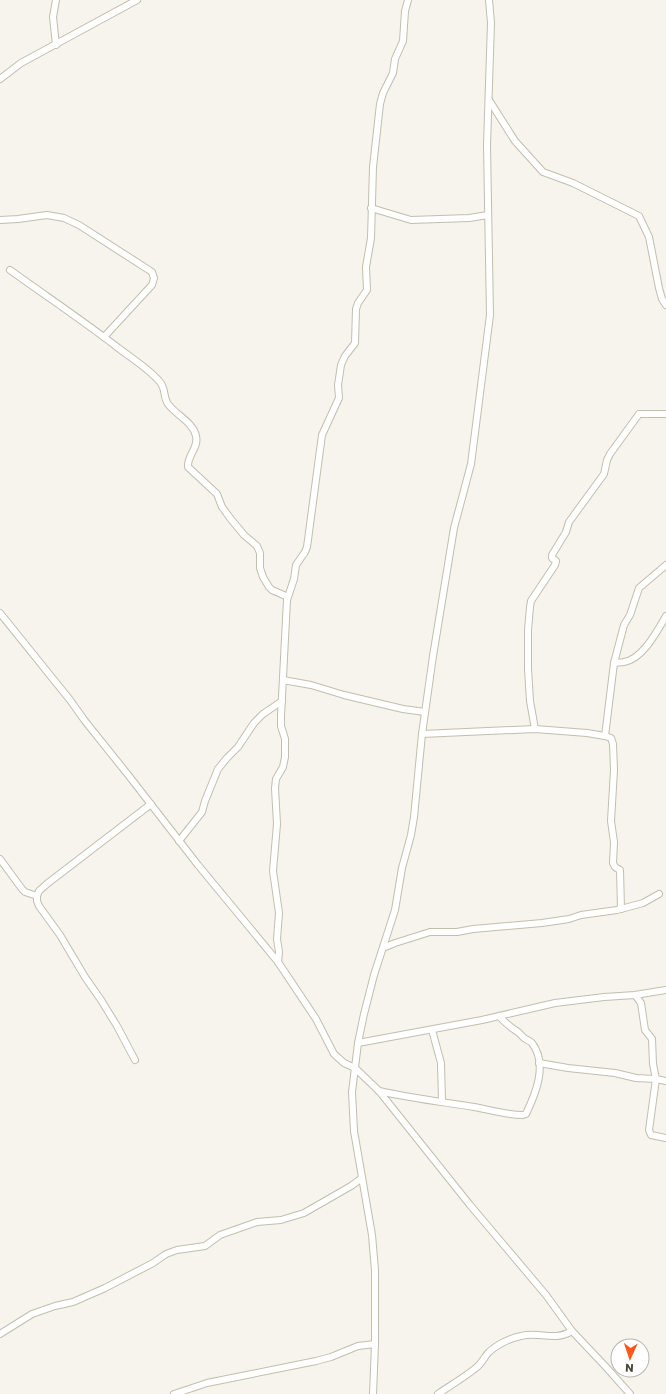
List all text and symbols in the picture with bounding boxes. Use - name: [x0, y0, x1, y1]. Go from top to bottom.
- north arrow: [610, 1338, 650, 1378]
- text: N: [625, 1360, 634, 1376]

